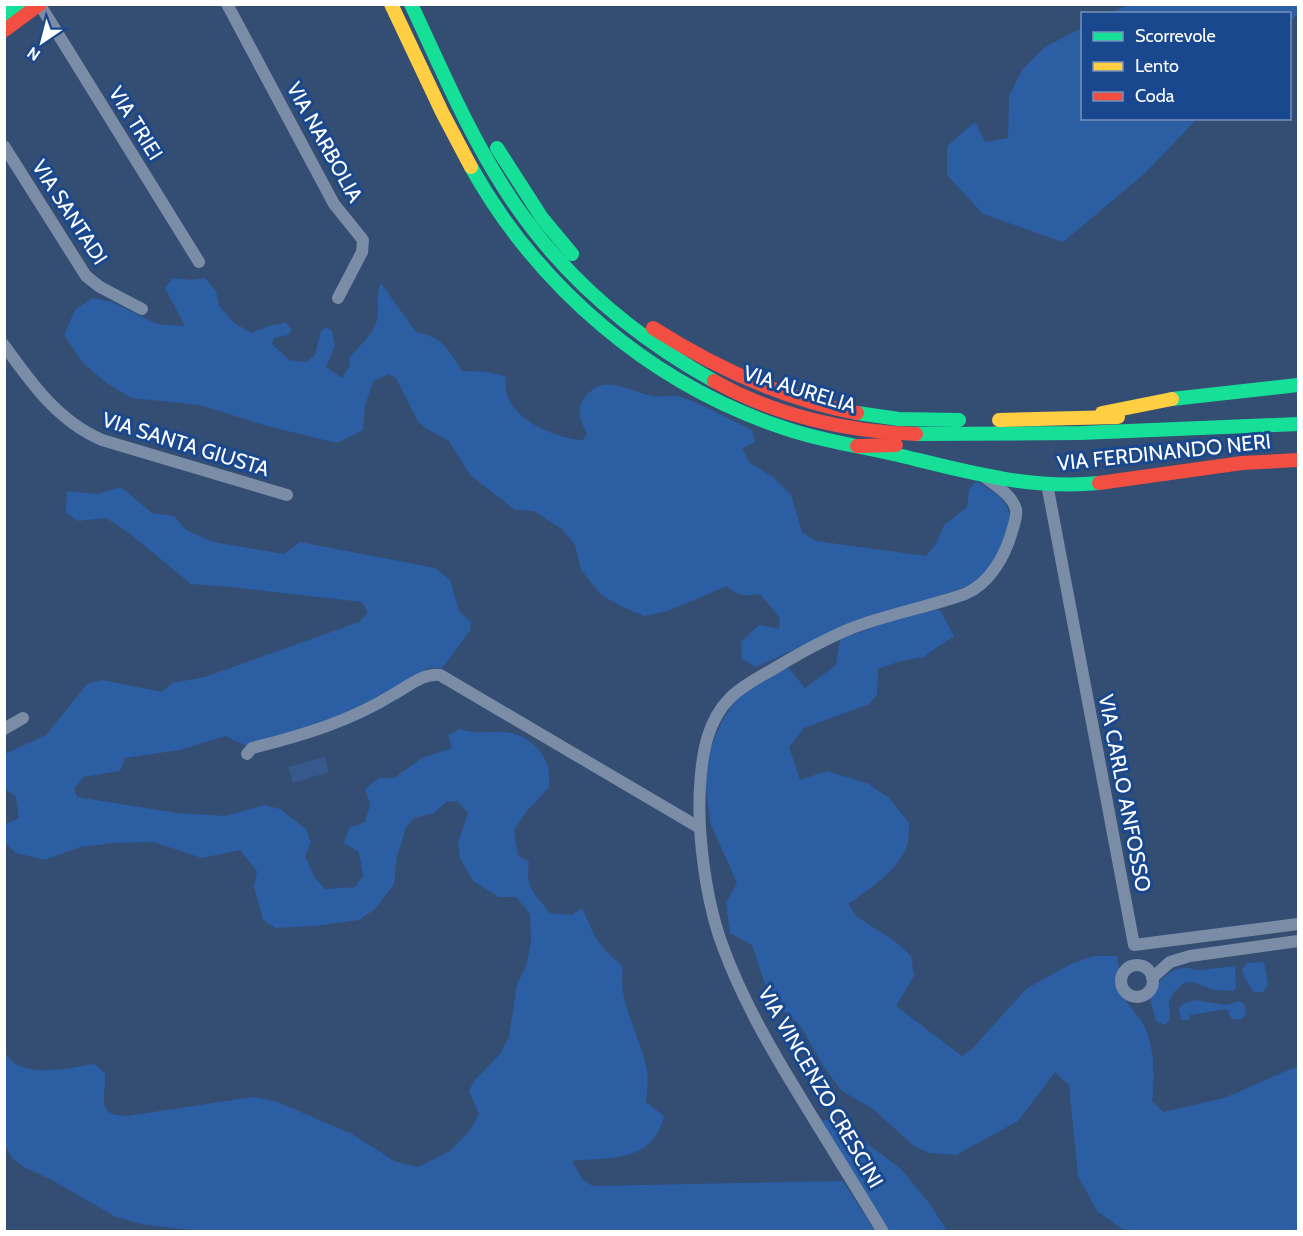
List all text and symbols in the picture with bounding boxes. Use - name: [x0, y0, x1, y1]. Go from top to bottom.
- north arrow: [12, 12, 72, 72]
- legend: [1081, 12, 1291, 120]
- text: Scorrevole: [1135, 25, 1216, 47]
- text: N: [24, 43, 44, 65]
- text: Lento: [1135, 55, 1179, 77]
- street label: VIA NARBOLIA: [282, 77, 368, 207]
- street label: VIA TRIEI: [104, 82, 168, 164]
- text: Coda: [1135, 85, 1175, 107]
- street label: VIA SANTADI: [27, 155, 113, 269]
- street label: VIA AURELIA: [741, 360, 860, 418]
- street label: VIA SANTA GIUSTA: [99, 407, 273, 481]
- street label: VIA FERDINANDO NERI: [1056, 428, 1272, 476]
- street label: VIA CARLO ANFOSSO: [1094, 692, 1156, 894]
- street label: VIA VINCENZO CRESCINI: [753, 982, 889, 1192]

